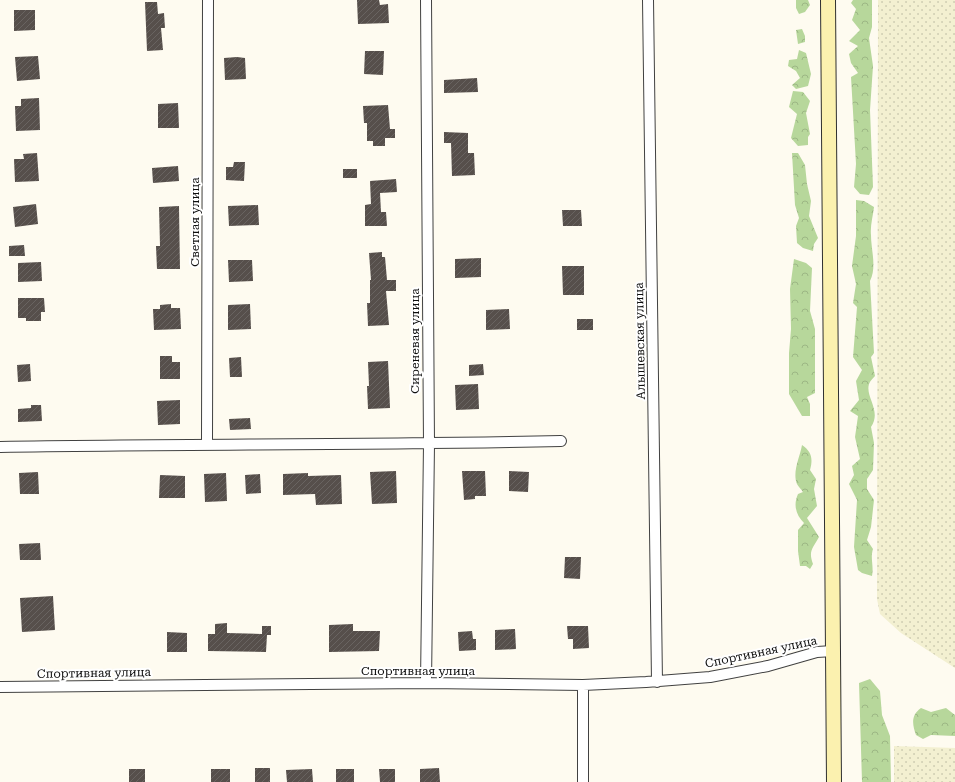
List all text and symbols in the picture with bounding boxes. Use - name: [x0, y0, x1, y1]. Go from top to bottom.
- street label: Светлая улица: [188, 177, 202, 267]
- street label: Алышевская улица: [632, 282, 648, 400]
- street label: Сиреневая улица: [408, 288, 422, 394]
- street label: Спортивная улица: [704, 633, 819, 671]
- street label: Спортивная улица: [361, 664, 475, 678]
- street label: Спортивная улица: [37, 665, 152, 681]

